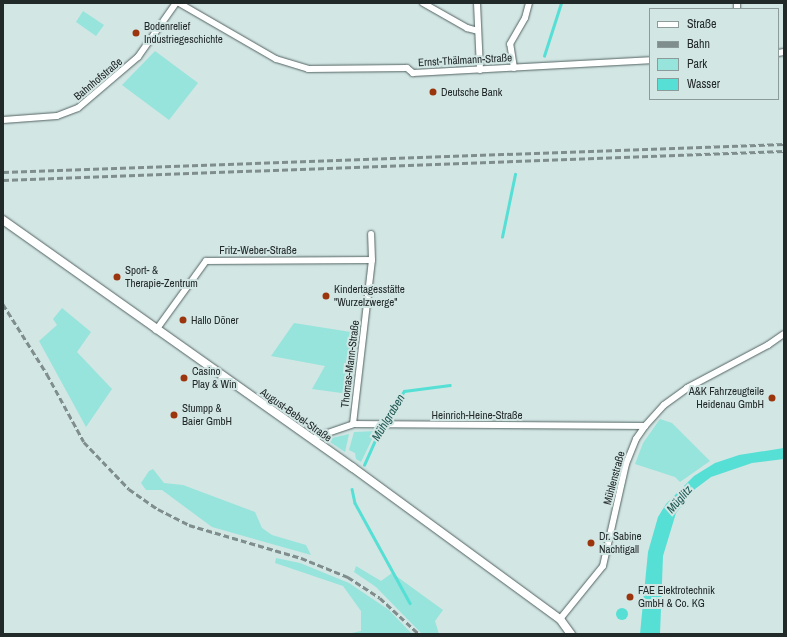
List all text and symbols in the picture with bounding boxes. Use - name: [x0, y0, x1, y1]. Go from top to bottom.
- legend: [649, 8, 779, 100]
- text: Straße: [687, 16, 717, 32]
- place label: Bodenrelief Industriegeschichte: [144, 20, 223, 46]
- marker: Bodenrelief Industriegeschichte: [131, 28, 141, 38]
- text: Bahn: [687, 36, 710, 52]
- street label: Ernst-Thälmann-Straße: [418, 51, 512, 69]
- street label: Bahnhofstraße: [71, 55, 125, 103]
- text: Park: [687, 56, 707, 72]
- text: Wasser: [687, 76, 720, 92]
- place label: Deutsche Bank: [441, 85, 502, 99]
- marker: Deutsche Bank: [428, 87, 438, 97]
- street label: Fritz-Weber-Straße: [219, 243, 297, 257]
- place label: Sport- & Therapie-Zentrum: [125, 264, 198, 290]
- marker: Sport- & Therapie-Zentrum: [112, 272, 122, 282]
- place label: Kindertagesstätte "Wurzelzwerge": [334, 283, 405, 309]
- marker: Kindertagesstätte "Wurzelzwerge": [321, 291, 331, 301]
- place label: Hallo Döner: [191, 313, 239, 327]
- marker: Hallo Döner: [178, 315, 188, 325]
- street label: Thomas-Mann-Straße: [338, 319, 362, 409]
- place label: Casino Play & Win: [192, 365, 237, 391]
- marker: Casino Play & Win: [179, 373, 189, 383]
- street label: August-Bebel-Straße: [258, 385, 334, 445]
- place label: A&K Fahrzeugteile Heidenau GmbH: [689, 385, 764, 411]
- water label: Mühlgraben: [369, 392, 409, 444]
- marker: A&K Fahrzeugteile Heidenau GmbH: [767, 393, 777, 403]
- place label: Stumpp & Baier GmbH: [182, 402, 232, 428]
- street label: Heinrich-Heine-Straße: [431, 408, 523, 422]
- marker: Stumpp & Baier GmbH: [169, 410, 179, 420]
- street label: Mühlenstraße: [600, 450, 628, 506]
- water label: Müglitz: [664, 483, 696, 517]
- place label: Dr. Sabine Nachtigall: [599, 530, 642, 556]
- marker: Dr. Sabine Nachtigall: [586, 538, 596, 548]
- place label: FAE Elektrotechnik GmbH & Co. KG: [638, 584, 715, 610]
- marker: FAE Elektrotechnik GmbH & Co. KG: [625, 592, 635, 602]

